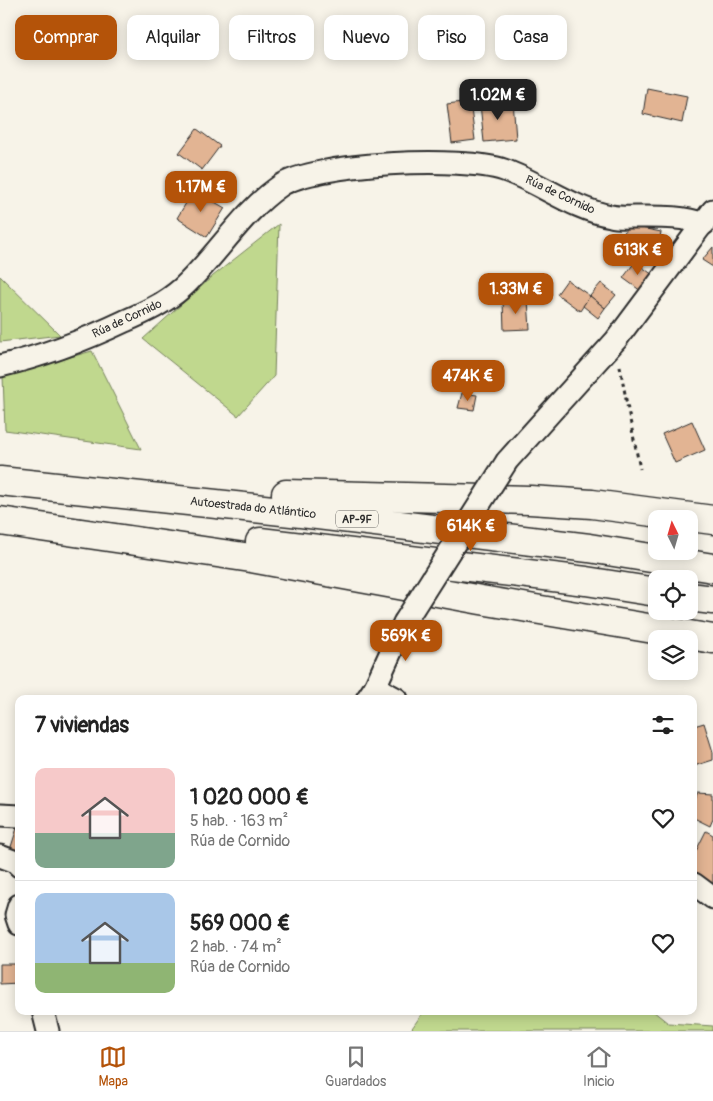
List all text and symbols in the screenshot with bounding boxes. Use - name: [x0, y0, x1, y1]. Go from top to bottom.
- chip: Comprar: [15, 15, 117, 60]
- chip: Alquilar: [127, 15, 219, 60]
- chip: Filtros: [229, 15, 314, 60]
- chip: Nuevo: [324, 15, 408, 60]
- chip: Piso: [418, 15, 485, 60]
- chip: Casa: [495, 15, 567, 60]
- pin: 1.02M €: [452, 78, 544, 121]
- text: 1.02M €: [470, 85, 526, 105]
- pin: 1.17M €: [155, 170, 247, 213]
- street label: Rúa de Cornido: [523, 172, 598, 218]
- text: 1.17M €: [176, 177, 226, 197]
- pin: 613K €: [597, 234, 679, 276]
- text: 613K €: [614, 240, 662, 260]
- pin: 1.33M €: [470, 272, 562, 315]
- text: 1.33M €: [489, 279, 543, 299]
- street label: Rúa de Cornido: [90, 296, 165, 342]
- pin: 474K €: [427, 360, 509, 402]
- text: 474K €: [443, 366, 493, 386]
- street label: Autoestrada do Atlántico: [189, 494, 317, 522]
- road number: AP-9F: [336, 510, 378, 528]
- pin: 614K €: [430, 510, 512, 552]
- north arrow: [648, 510, 698, 560]
- map controls: [648, 510, 698, 680]
- text: 614K €: [447, 516, 495, 536]
- button: locate: [648, 570, 698, 620]
- pin: 569K €: [365, 620, 447, 662]
- text: 569K €: [381, 626, 431, 646]
- button: layers: [648, 630, 698, 680]
- icon: filters: [649, 711, 677, 739]
- text: 7 viviendas: [35, 712, 129, 739]
- text: 1 020 000 €: [190, 784, 309, 811]
- icon: home: [75, 788, 135, 848]
- icon: heart: [649, 804, 677, 832]
- text: 5 hab. · 163 m²: [190, 811, 288, 831]
- text: Rúa de Cornido: [190, 831, 290, 851]
- text: 569 000 €: [190, 910, 290, 937]
- icon: home: [75, 913, 135, 973]
- icon: heart: [649, 929, 677, 957]
- text: 2 hab. · 74 m²: [190, 937, 282, 957]
- text: Rúa de Cornido: [190, 957, 290, 977]
- tab: Mapa: [98, 1043, 128, 1090]
- tab: Guardados: [325, 1043, 386, 1090]
- tab: Inicio: [583, 1043, 615, 1090]

